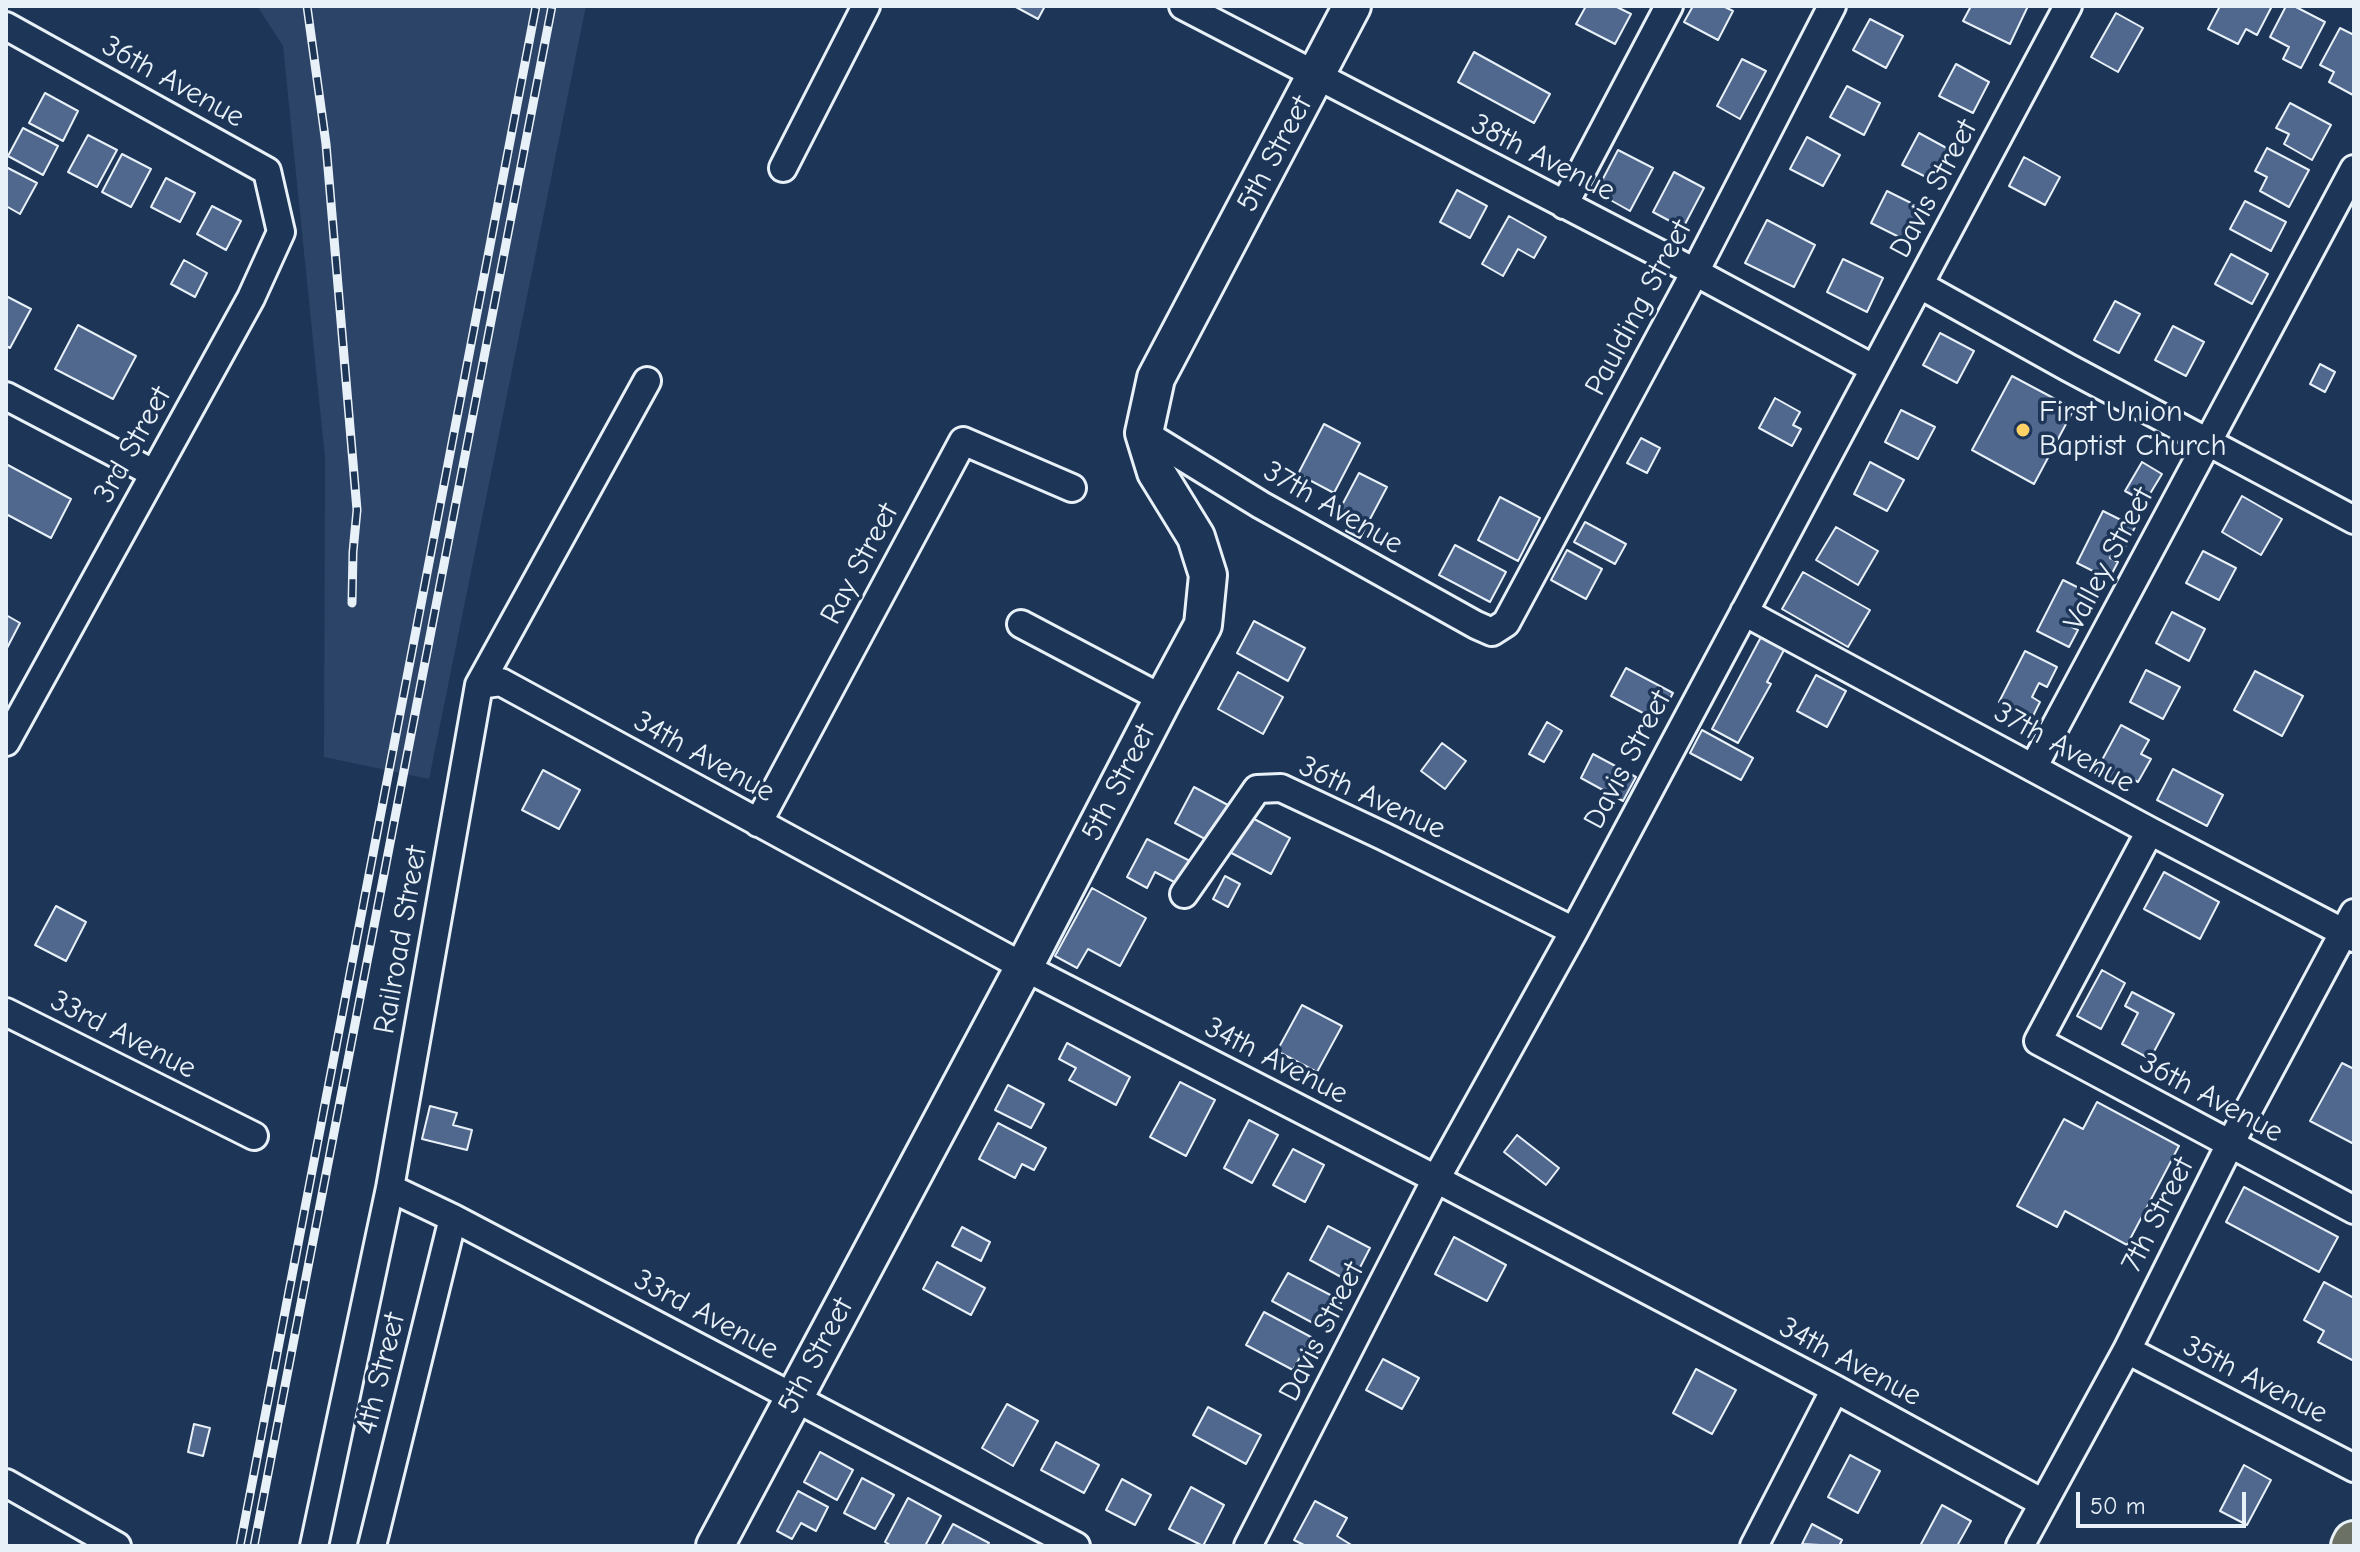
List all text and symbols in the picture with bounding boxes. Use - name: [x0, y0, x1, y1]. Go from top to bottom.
- street label: 36th Avenue: [95, 28, 251, 136]
- street label: 5th Street: [1230, 90, 1320, 218]
- street label: 38th Avenue: [1465, 106, 1621, 210]
- street label: Davis Street: [1883, 114, 1985, 264]
- street label: Paulding Street: [1578, 214, 1700, 402]
- street label: 3rd Street: [86, 381, 180, 509]
- place label: First Union Baptist Church: [2039, 395, 2227, 466]
- marker: First Union Baptist Church: [2014, 421, 2032, 439]
- street label: 37th Avenue: [1257, 454, 1409, 562]
- street label: Valley Street: [2056, 481, 2162, 637]
- street label: Ray Street: [813, 497, 907, 631]
- street label: Davis Street: [1577, 685, 1679, 835]
- street label: 37th Avenue: [1987, 695, 2141, 801]
- street label: 34th Avenue: [627, 704, 781, 810]
- street label: 5th Street: [1074, 719, 1164, 847]
- street label: 36th Avenue: [1293, 748, 1451, 848]
- street label: Railroad Street: [367, 843, 435, 1037]
- street label: 33rd Avenue: [44, 983, 202, 1087]
- street label: 34th Avenue: [1198, 1010, 1354, 1112]
- street label: 36th Avenue: [2133, 1045, 2289, 1151]
- street label: 7th Street: [2114, 1152, 2202, 1278]
- street label: Davis Street: [1272, 1256, 1372, 1408]
- street label: 33rd Avenue: [628, 1262, 784, 1368]
- street label: 5th Street: [771, 1292, 861, 1420]
- street label: 4th Street: [348, 1309, 414, 1439]
- street label: 34th Avenue: [1773, 1310, 1927, 1414]
- street label: 35th Avenue: [2177, 1328, 2333, 1432]
- scale bar: [2080, 1476, 2250, 1526]
- text: 50 m: [2090, 1492, 2146, 1520]

